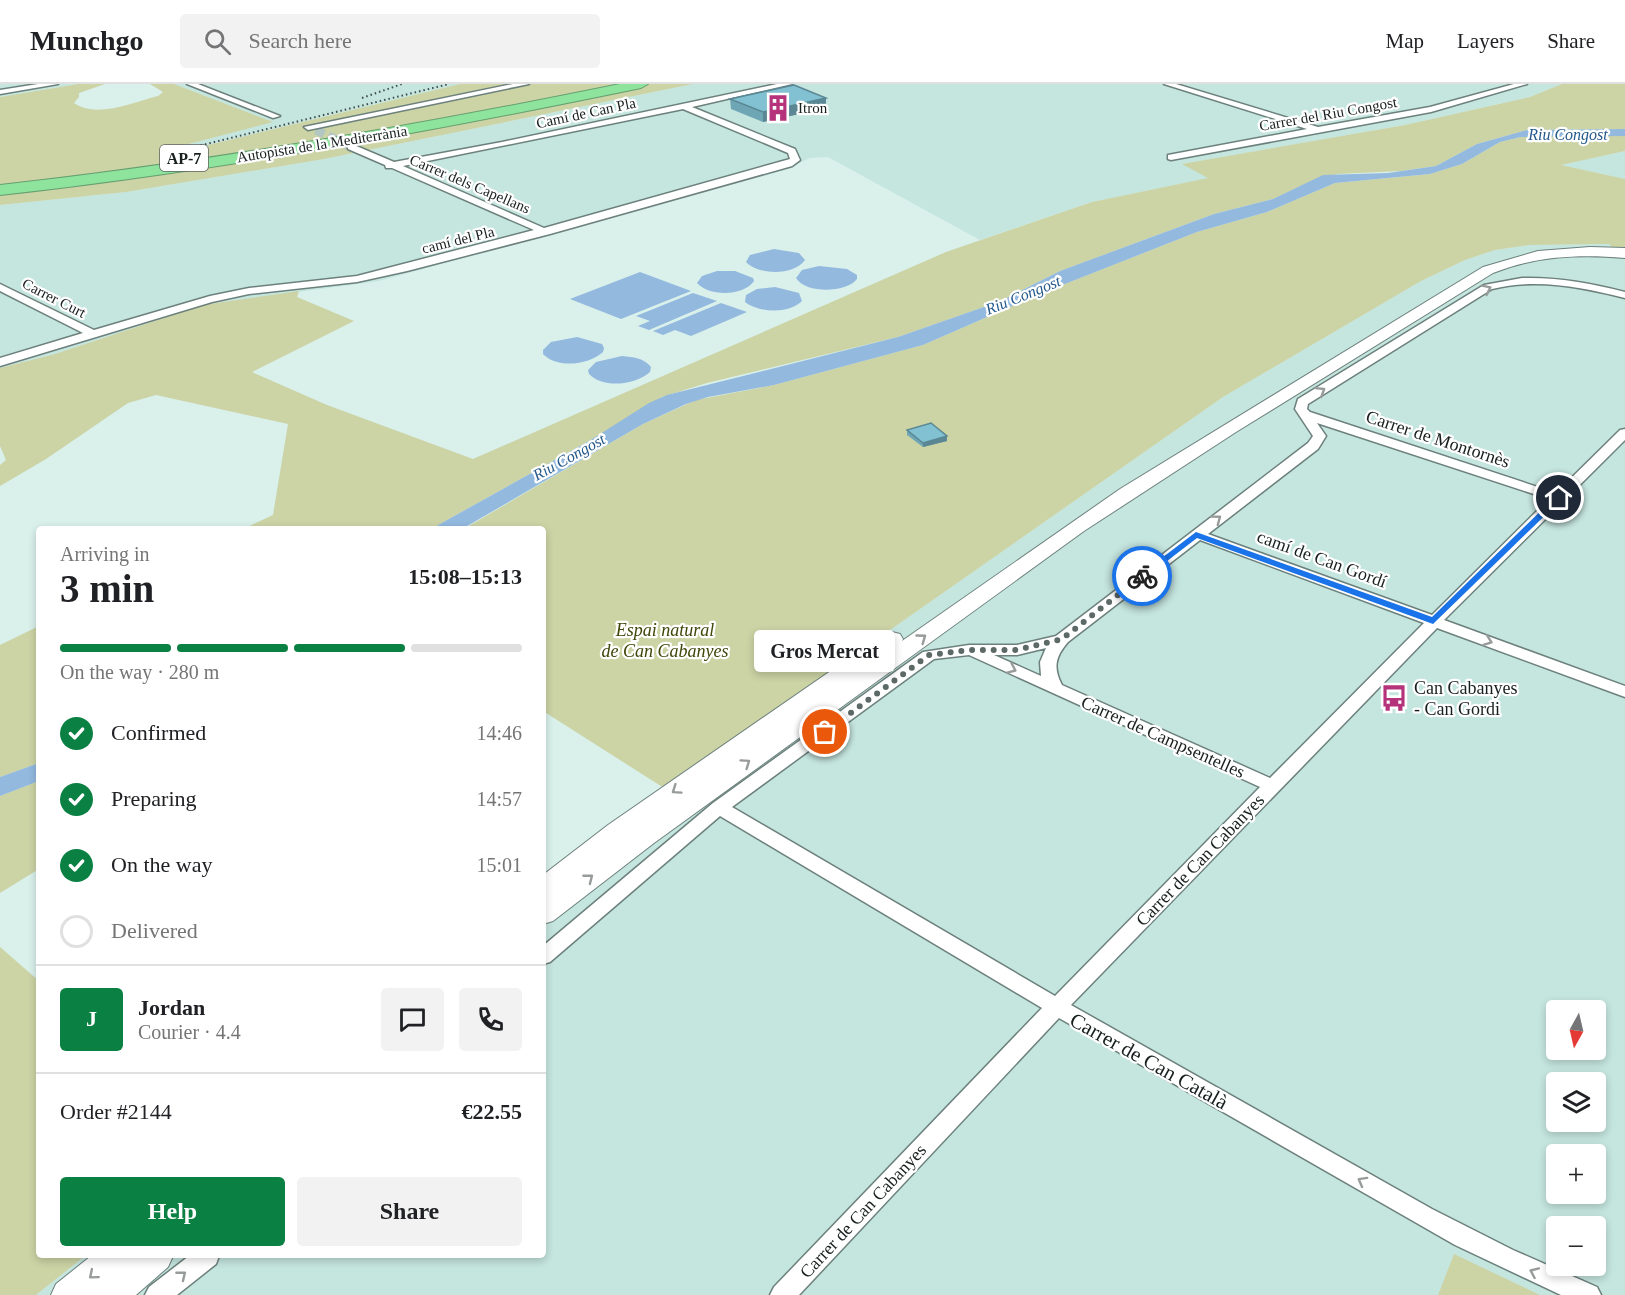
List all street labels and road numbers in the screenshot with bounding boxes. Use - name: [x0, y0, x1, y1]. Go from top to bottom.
- street label: Carrer del Riu Congost: [1258, 94, 1399, 134]
- street label: Camí de Can Pla: [535, 95, 638, 131]
- street label: Autopista de la Mediterrània: [236, 123, 409, 165]
- road number: AP-7: [160, 145, 208, 171]
- street label: Carrer dels Capellans: [407, 151, 533, 217]
- street label: camí del Pla: [420, 223, 496, 257]
- street label: Carrer Curt: [20, 275, 89, 321]
- street label: Carrer de Montornès: [1364, 406, 1512, 472]
- street label: camí de Can Gordí: [1254, 526, 1390, 592]
- street label: Carrer de Campsentelles: [1078, 692, 1248, 782]
- street label: Carrer de Can Cabanyes: [1132, 790, 1268, 930]
- street label: Carrer de Can Català: [1066, 1008, 1233, 1115]
- street label: Carrer de Can Cabanyes: [796, 1140, 930, 1282]

